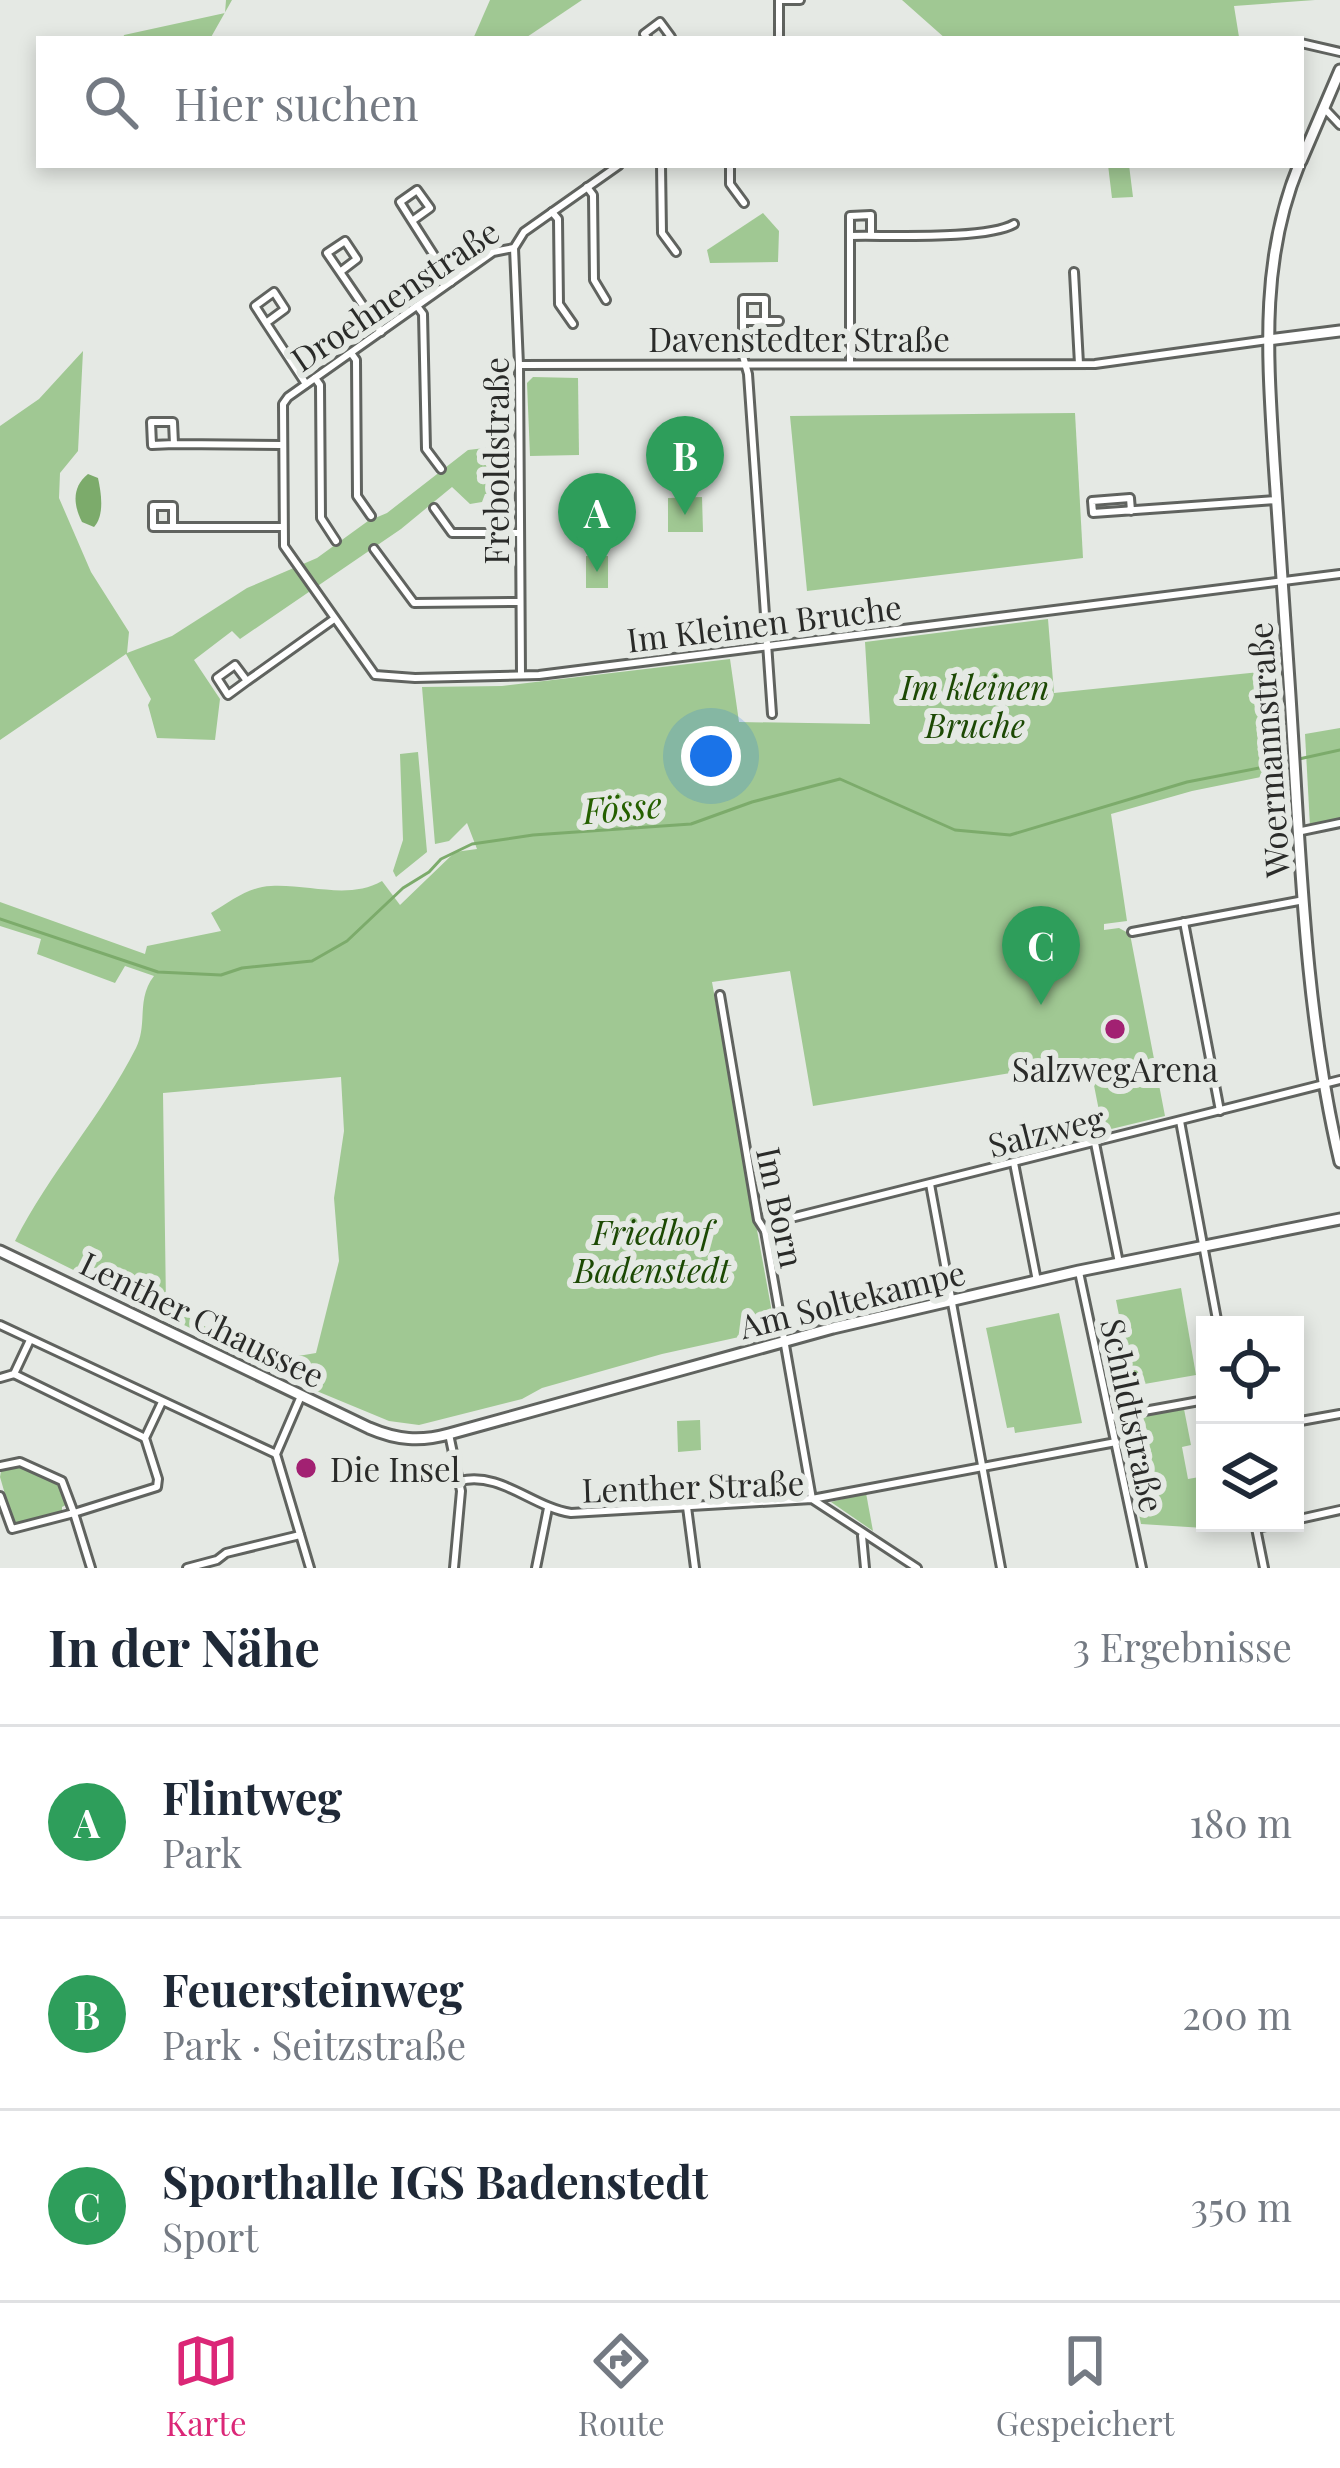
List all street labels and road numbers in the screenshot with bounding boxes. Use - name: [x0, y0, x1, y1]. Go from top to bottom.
- street label: Droehnenstraße: [282, 208, 506, 380]
- street label: Davenstedter Straße: [648, 316, 950, 360]
- street label: Freboldstraße: [473, 357, 517, 565]
- street label: Im Kleinen Bruche: [624, 583, 904, 661]
- street label: Woermannstraße: [1236, 621, 1298, 880]
- street label: Salzweg: [983, 1094, 1109, 1166]
- street label: Im Born: [748, 1143, 816, 1271]
- street label: Lenther Chaussee: [74, 1240, 332, 1396]
- street label: Am Soltekampe: [734, 1249, 969, 1348]
- street label: Schildtstraße: [1092, 1314, 1176, 1516]
- street label: Lenther Straße: [581, 1459, 805, 1511]

